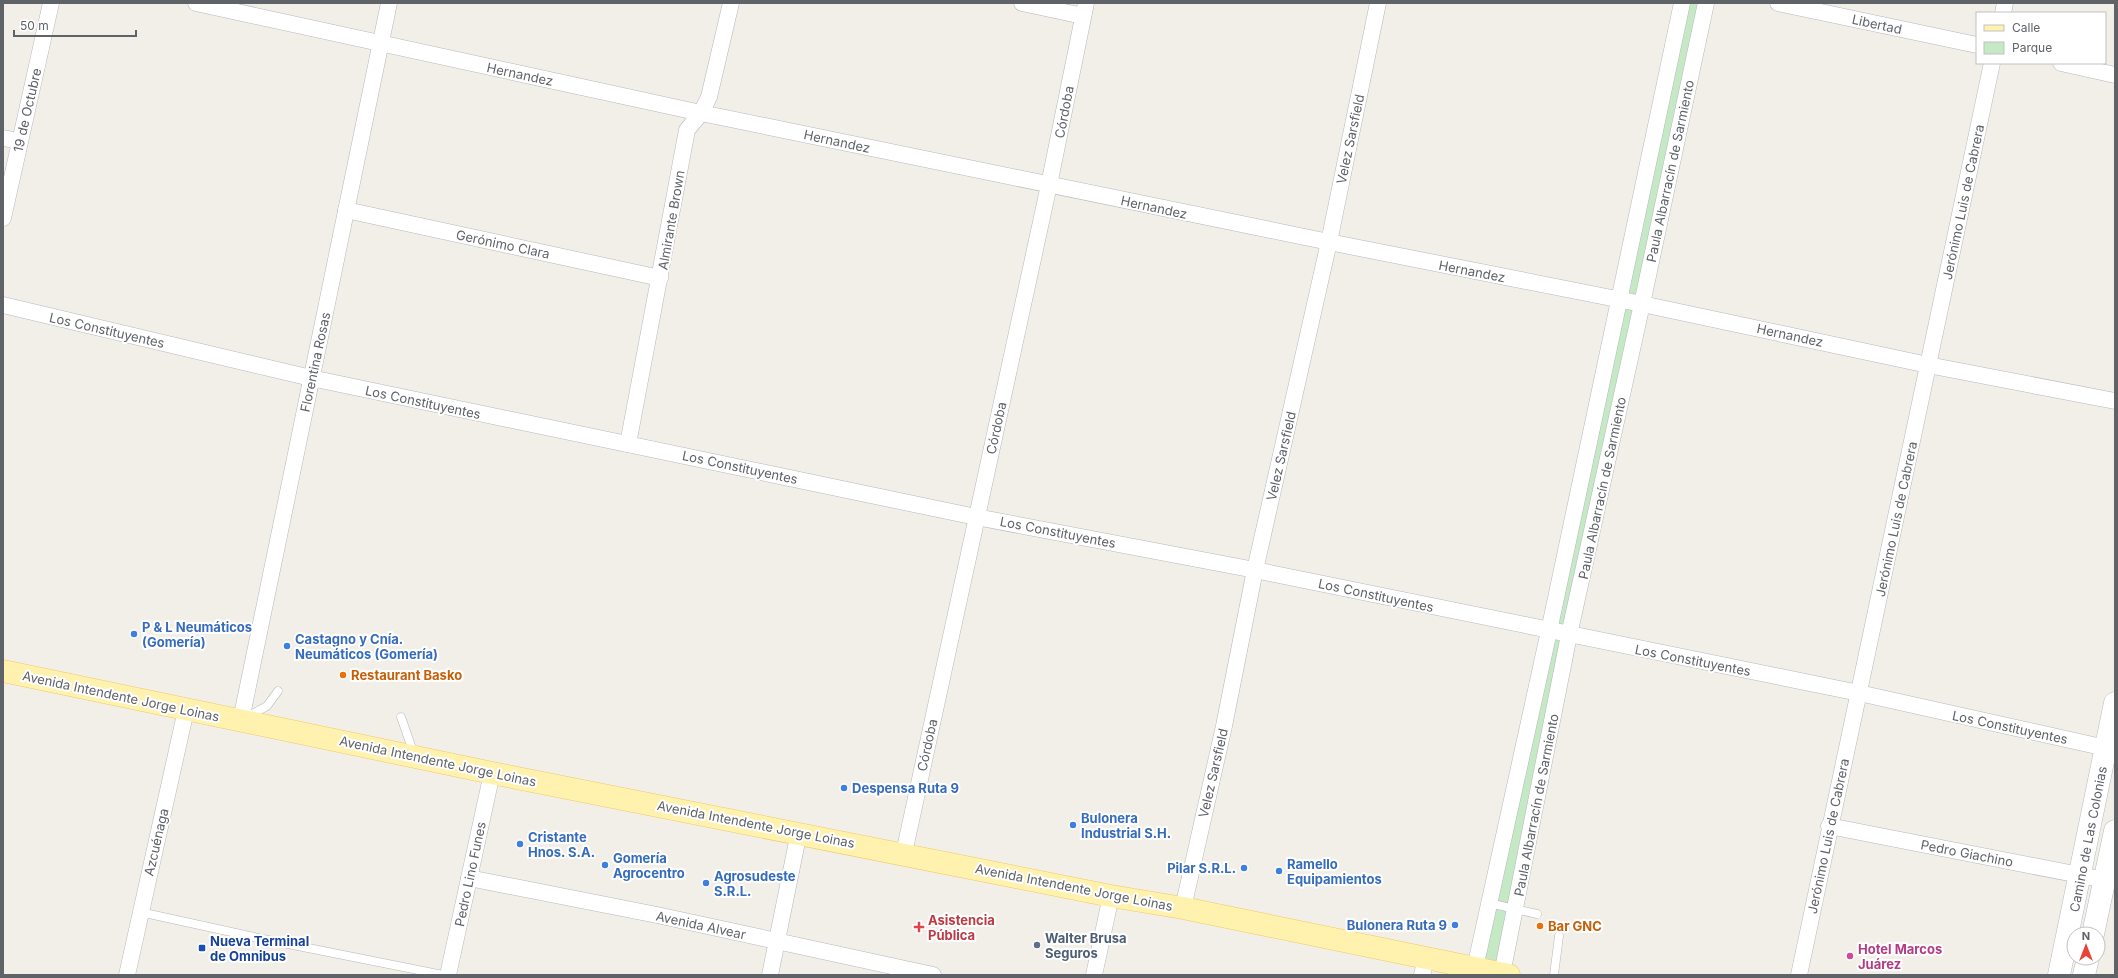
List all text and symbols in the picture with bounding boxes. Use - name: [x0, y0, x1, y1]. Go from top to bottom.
- street label: Libertad: [1851, 11, 1903, 37]
- scale bar: [14, 12, 136, 38]
- legend: [1976, 12, 2106, 64]
- text: 50 m: [20, 18, 49, 33]
- text: Calle: [2012, 20, 2040, 35]
- text: Parque: [2012, 40, 2052, 55]
- street label: Hernandez: [485, 59, 555, 89]
- street label: 19 de Octubre: [10, 66, 44, 154]
- street label: Paula Albarracín de Sarmiento: [1643, 78, 1697, 264]
- street label: Córdoba: [1051, 84, 1077, 140]
- street label: Velez Sarsfield: [1333, 93, 1367, 185]
- street label: Jerónimo Luis de Cabrera: [1939, 123, 1987, 281]
- street label: Hernandez: [802, 126, 872, 156]
- street label: Almirante Brown: [654, 169, 688, 271]
- street label: Hernandez: [1119, 192, 1189, 222]
- street label: Gerónimo Clara: [455, 226, 551, 262]
- street label: Hernandez: [1437, 257, 1507, 285]
- street label: Los Constituyentes: [48, 309, 166, 351]
- street label: Florentina Rosas: [297, 311, 333, 413]
- street label: Hernandez: [1755, 320, 1825, 350]
- street label: Los Constituyentes: [364, 382, 482, 422]
- street label: Paula Albarracín de Sarmiento: [1575, 395, 1629, 581]
- street label: Córdoba: [983, 400, 1009, 456]
- street label: Velez Sarsfield: [1263, 410, 1299, 502]
- street label: Jerónimo Luis de Cabrera: [1872, 440, 1920, 598]
- street label: Los Constituyentes: [681, 447, 799, 487]
- street label: Los Constituyentes: [999, 513, 1117, 551]
- street label: Los Constituyentes: [1317, 575, 1435, 615]
- place label: P & L Neumáticos (Gomería): [142, 619, 252, 650]
- marker: P & L Neumáticos (Gomería): [129, 629, 139, 639]
- place label: Castagno y Cnía. Neumáticos (Gomería): [295, 631, 438, 662]
- marker: Castagno y Cnía. Neumáticos (Gomería): [282, 641, 292, 651]
- street label: Los Constituyentes: [1634, 641, 1752, 679]
- street label: Avenida Intendente Jorge Loinas: [21, 667, 221, 725]
- place label: Restaurant Basko: [351, 667, 462, 683]
- marker: Restaurant Basko: [338, 670, 348, 680]
- street label: Los Constituyentes: [1951, 707, 2069, 747]
- street label: Paula Albarracín de Sarmiento: [1510, 712, 1562, 898]
- street label: Córdoba: [914, 717, 940, 773]
- street label: Velez Sarsfield: [1195, 727, 1231, 819]
- street label: Avenida Intendente Jorge Loinas: [338, 732, 538, 790]
- street label: Jerónimo Luis de Cabrera: [1804, 757, 1852, 915]
- street label: Camino de Las Colonias: [2066, 765, 2110, 913]
- place label: Despensa Ruta 9: [852, 780, 959, 796]
- marker: Despensa Ruta 9: [839, 783, 849, 793]
- street label: Avenida Intendente Jorge Loinas: [656, 797, 856, 851]
- street label: Azcuénaga: [140, 807, 172, 877]
- place label: Bulonera Industrial S.H.: [1081, 810, 1171, 841]
- street label: Pedro Lino Funes: [451, 820, 489, 928]
- marker: Bulonera Industrial S.H.: [1068, 820, 1078, 830]
- place label: Cristante Hnos. S.A.: [528, 829, 595, 860]
- street label: Pedro Giachino: [1919, 836, 2015, 870]
- marker: Cristante Hnos. S.A.: [515, 839, 525, 849]
- place label: Gomería Agrocentro: [613, 850, 685, 881]
- place label: Ramello Equipamientos: [1287, 856, 1382, 887]
- marker: Gomería Agrocentro: [600, 860, 610, 870]
- street label: Avenida Intendente Jorge Loinas: [974, 860, 1174, 914]
- place label: Pilar S.R.L.: [1167, 860, 1236, 876]
- marker: Pilar S.R.L.: [1239, 863, 1249, 873]
- marker: Ramello Equipamientos: [1274, 866, 1284, 876]
- place label: Agrosudeste S.R.L.: [714, 868, 796, 899]
- marker: Agrosudeste S.R.L.: [701, 878, 711, 888]
- street label: Avenida Alvear: [655, 908, 748, 942]
- place label: Asistencia Pública: [928, 912, 995, 943]
- place label: Bulonera Ruta 9: [1347, 917, 1447, 933]
- place label: Bar GNC: [1548, 918, 1602, 934]
- marker: Bulonera Ruta 9: [1450, 920, 1460, 930]
- marker: Asistencia Pública: [913, 921, 925, 933]
- marker: Bar GNC: [1535, 921, 1545, 931]
- north arrow: [2066, 926, 2106, 966]
- text: N: [2082, 929, 2090, 943]
- place label: Walter Brusa Seguros: [1045, 930, 1127, 961]
- place label: Nueva Terminal de Omnibus: [210, 933, 309, 964]
- marker: Walter Brusa Seguros: [1032, 940, 1042, 950]
- place label: Hotel Marcos Juárez: [1858, 941, 1942, 972]
- marker: Nueva Terminal de Omnibus: [197, 943, 207, 953]
- marker: Hotel Marcos Juárez: [1845, 951, 1855, 961]

